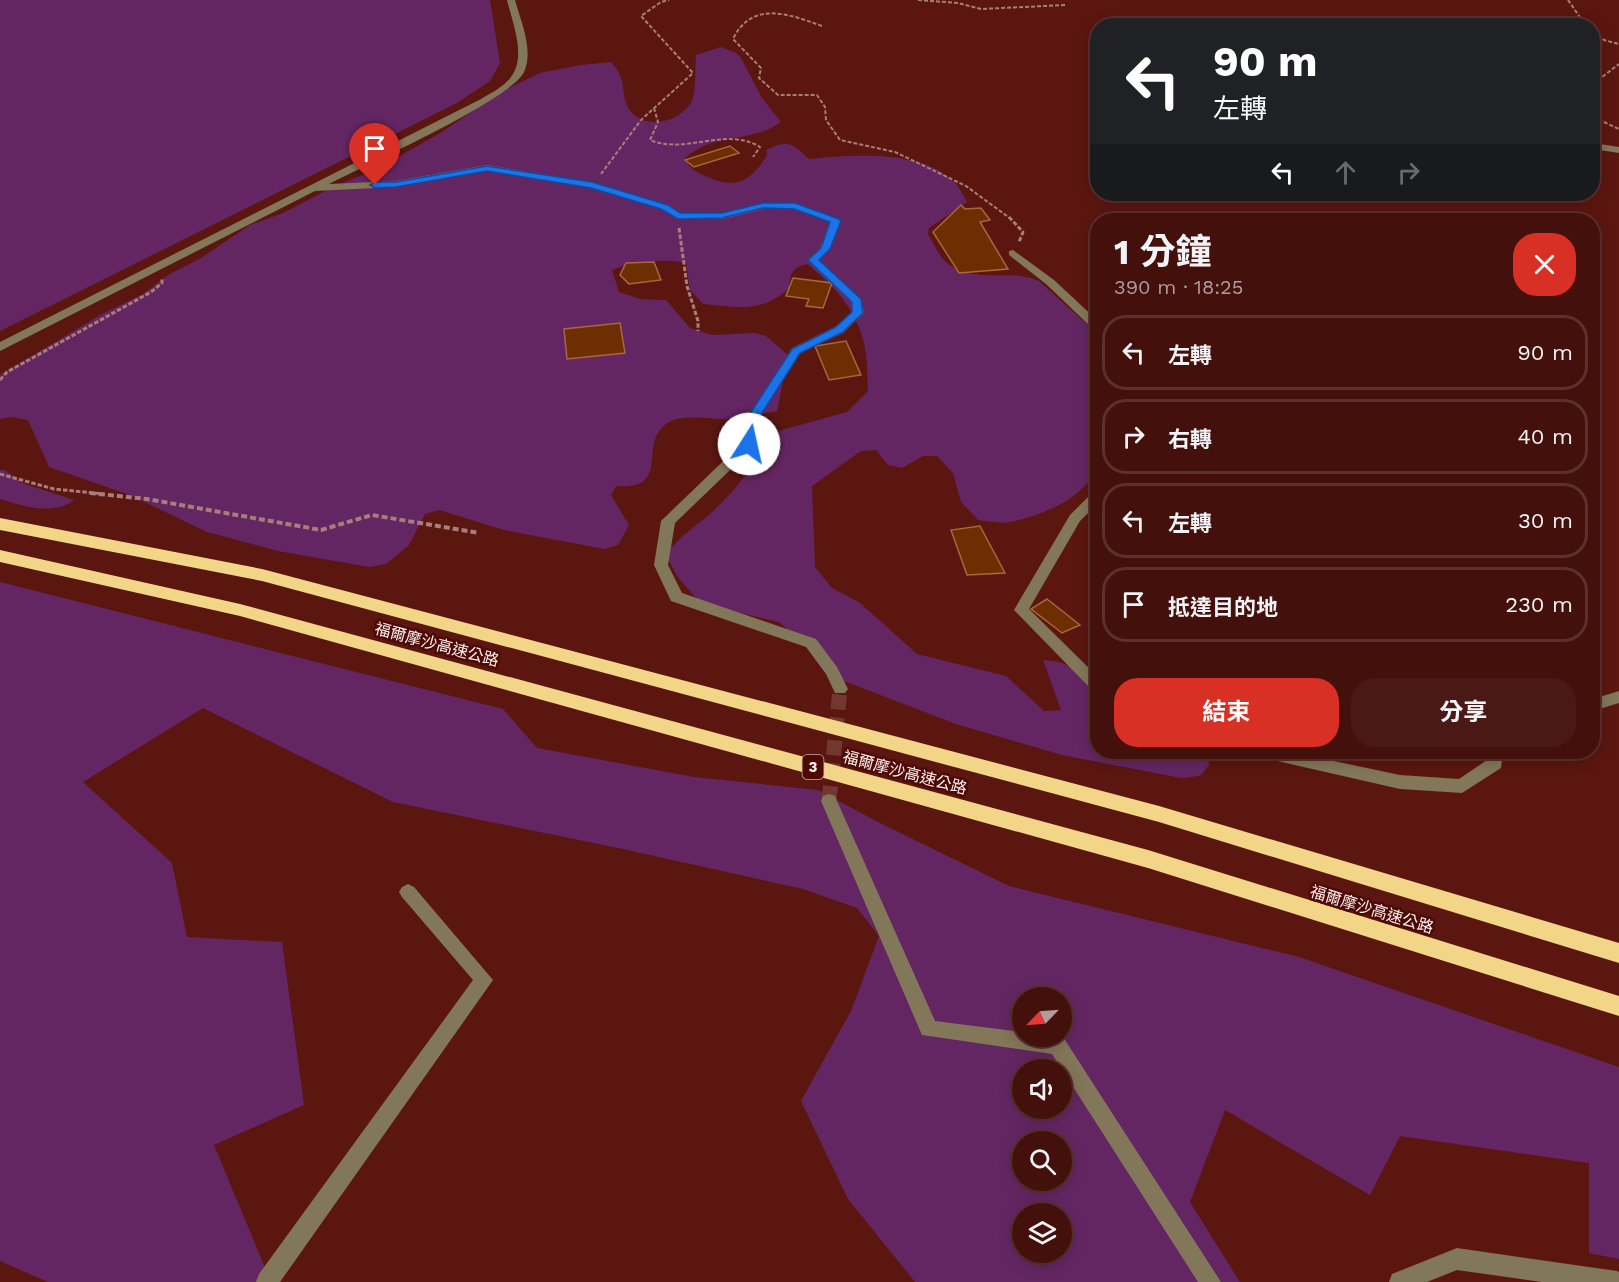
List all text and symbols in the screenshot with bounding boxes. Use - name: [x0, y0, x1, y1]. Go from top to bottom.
- text: 90 m: [1213, 37, 1317, 86]
- icon: left: [1114, 42, 1192, 120]
- text: 左轉: [1213, 93, 1267, 125]
- pin: [349, 123, 400, 185]
- icon: arrive: [358, 132, 391, 165]
- icon: left: [1266, 156, 1299, 189]
- icon: ahead: [1329, 156, 1362, 189]
- icon: right: [1392, 156, 1425, 189]
- text: 1 分鐘: [1114, 231, 1212, 273]
- button: close: [1513, 233, 1576, 296]
- text: 390 m · 18:25: [1114, 275, 1243, 299]
- icon: left: [1117, 336, 1150, 369]
- text: 90 m: [1517, 340, 1573, 365]
- text: 左轉: [1168, 343, 1212, 368]
- position arrow: [717, 412, 781, 476]
- icon: right: [1117, 420, 1150, 453]
- text: 40 m: [1517, 424, 1573, 449]
- text: 右轉: [1168, 427, 1212, 452]
- icon: left: [1117, 504, 1150, 537]
- text: 30 m: [1518, 508, 1573, 533]
- text: 左轉: [1168, 511, 1212, 536]
- icon: arrive: [1117, 588, 1150, 621]
- text: 230 m: [1505, 592, 1573, 617]
- text: 抵達目的地: [1168, 595, 1278, 620]
- street label: 福爾摩沙高速公路: [373, 619, 501, 670]
- button: 結束: [1114, 678, 1339, 747]
- button: 分享: [1351, 678, 1576, 747]
- street label: 福爾摩沙高速公路: [841, 747, 969, 798]
- road number: 3: [802, 755, 824, 779]
- street label: 福爾摩沙高速公路: [1308, 882, 1436, 937]
- north arrow: [1012, 987, 1072, 1047]
- map controls: [1012, 987, 1072, 1263]
- button: sound: [1012, 1059, 1072, 1119]
- button: search: [1012, 1131, 1072, 1191]
- button: layers: [1012, 1203, 1072, 1263]

